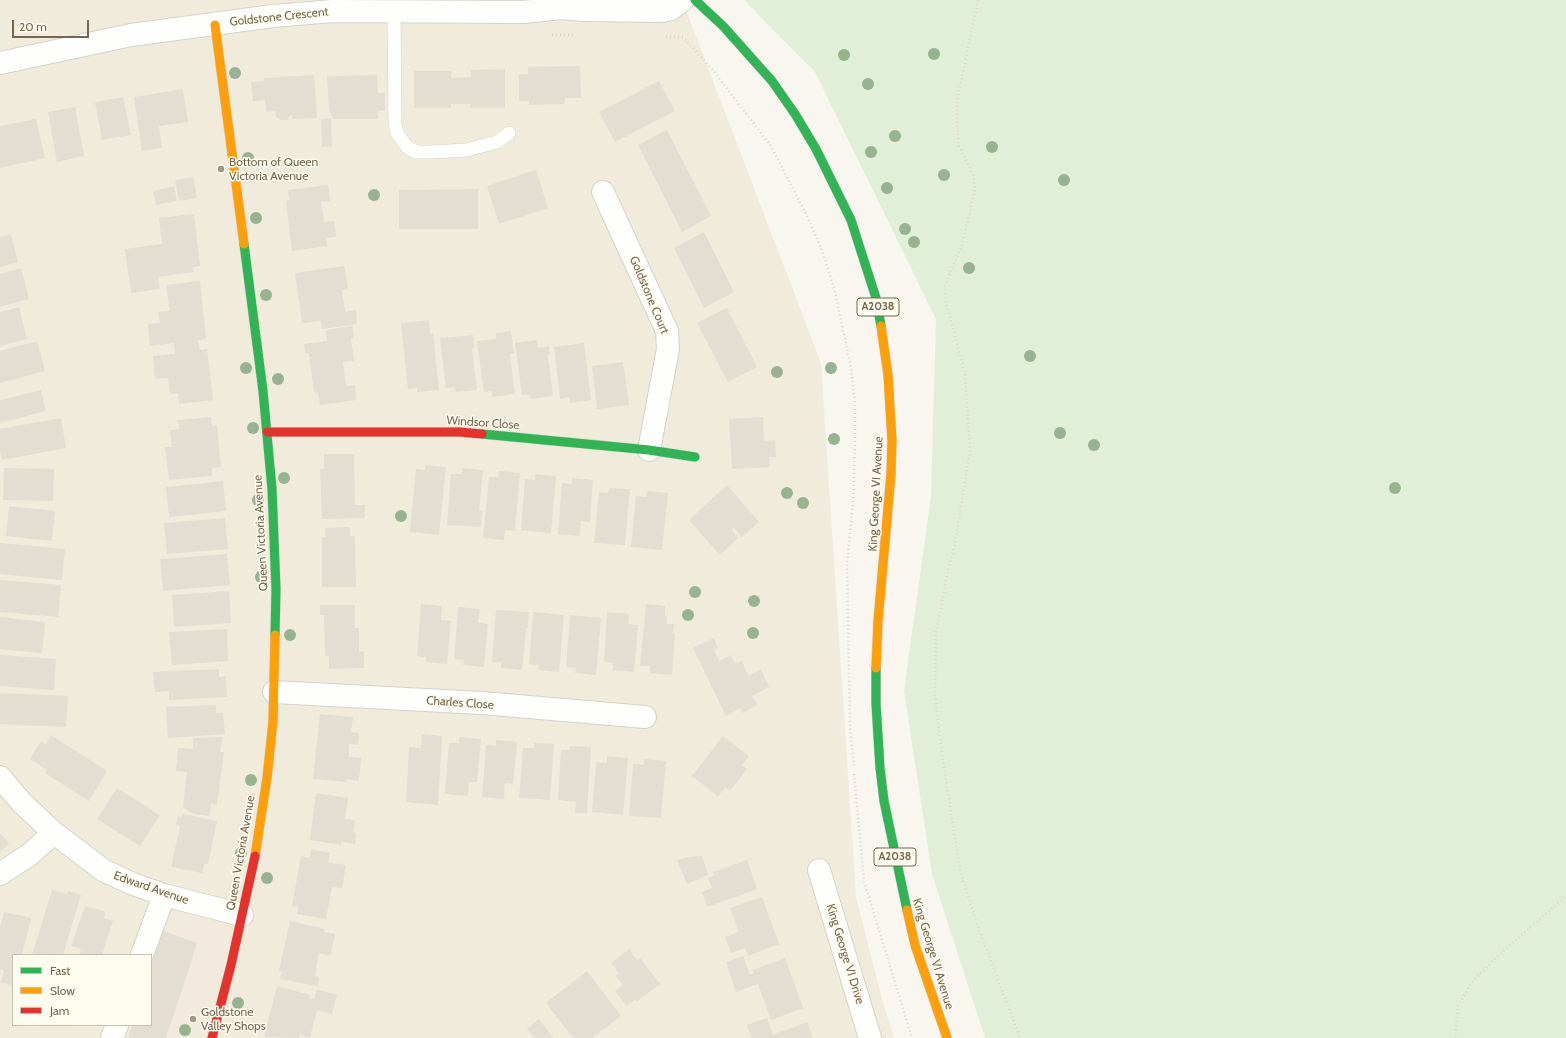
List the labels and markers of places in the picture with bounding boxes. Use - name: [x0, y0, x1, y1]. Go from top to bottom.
- place label: Bottom of Queen Victoria Avenue: [229, 155, 318, 183]
- marker: Bottom of Queen Victoria Avenue: [216, 164, 226, 174]
- place label: Goldstone Valley Shops: [201, 1005, 266, 1033]
- marker: Goldstone Valley Shops: [188, 1014, 198, 1024]

